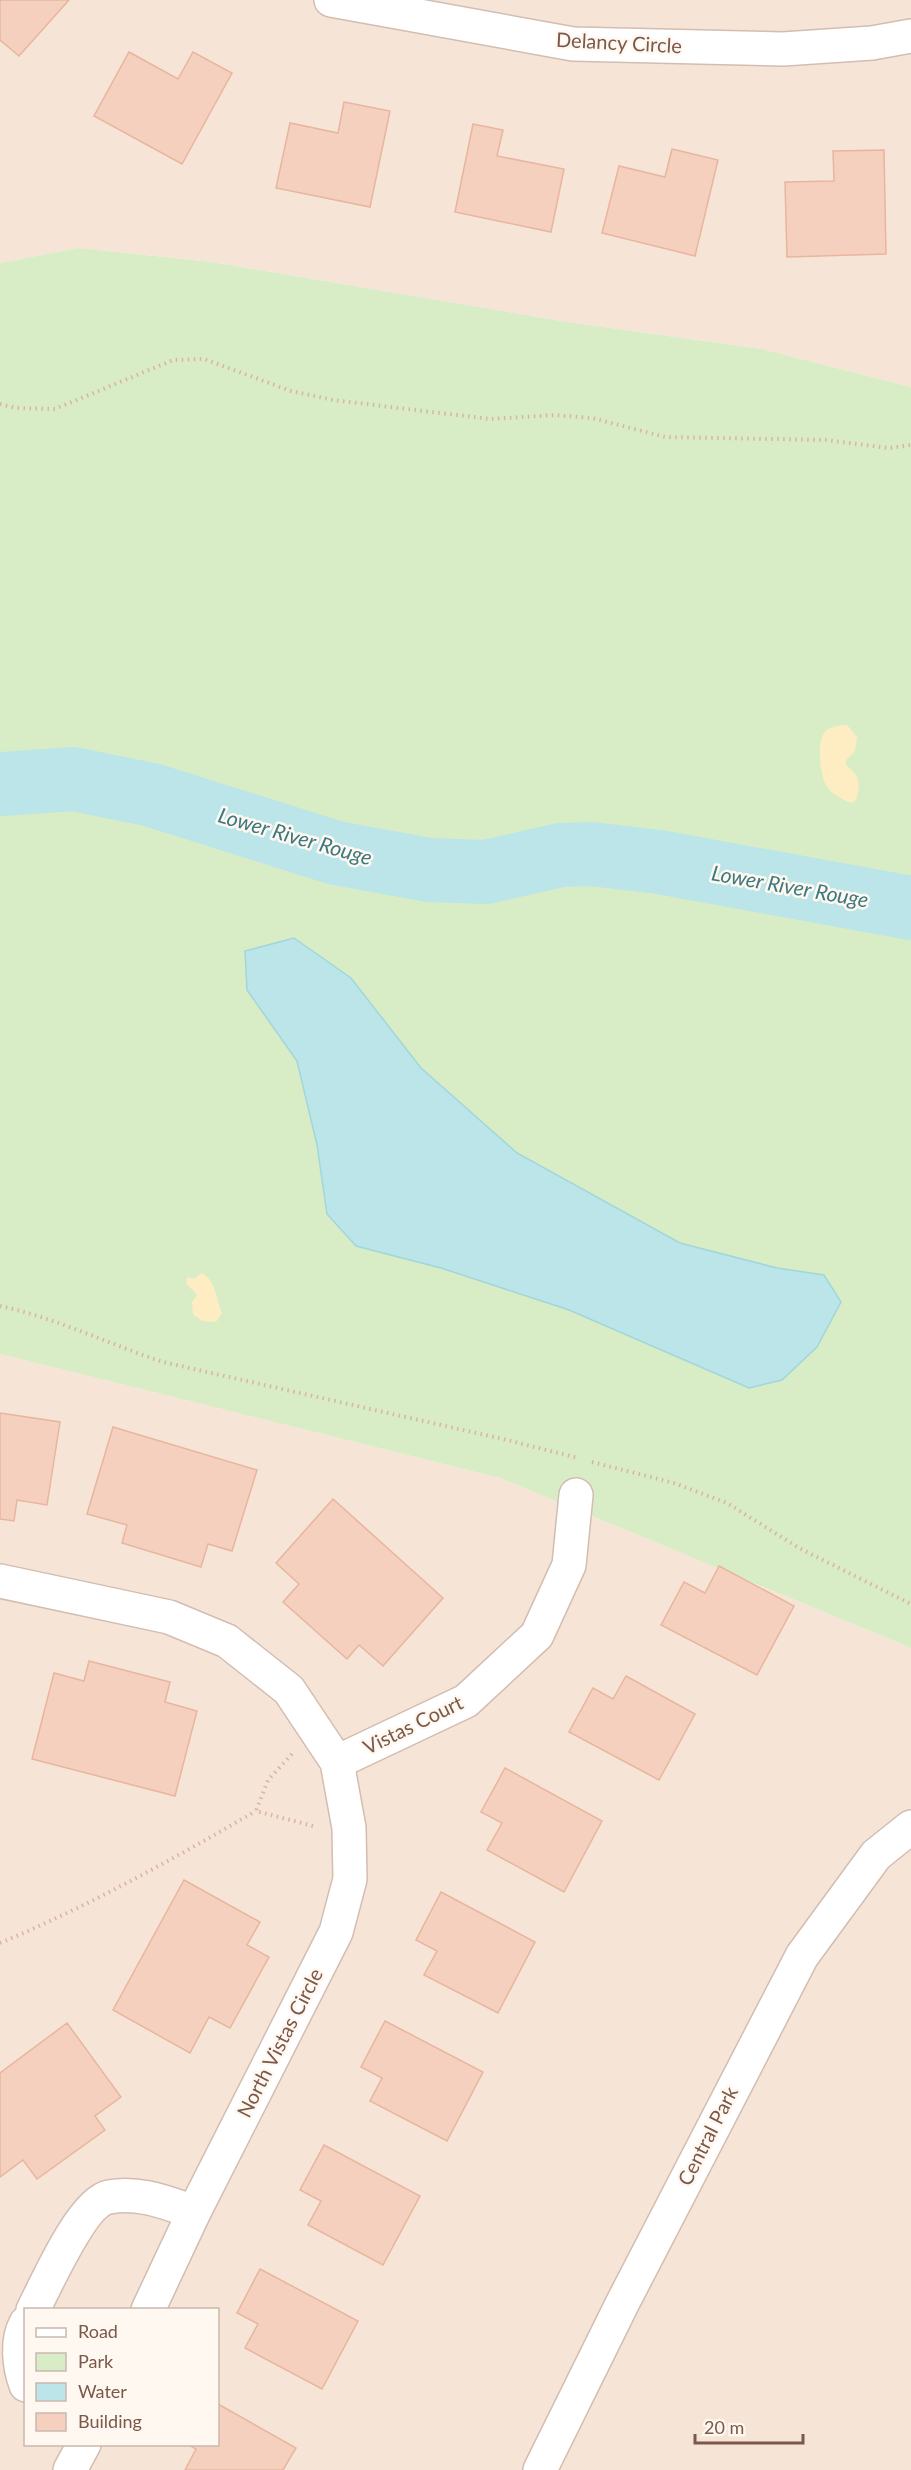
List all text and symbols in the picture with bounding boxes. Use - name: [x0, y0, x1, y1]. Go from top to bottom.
- street label: Delancy Circle: [556, 27, 683, 57]
- water label: Lower River Rouge: [216, 802, 375, 869]
- water label: Lower River Rouge: [710, 859, 871, 912]
- street label: Vistas Court: [359, 1690, 466, 1759]
- street label: North Vistas Circle: [231, 1964, 327, 2121]
- street label: Central Park: [672, 2081, 743, 2189]
- legend: [24, 2308, 219, 2446]
- text: Road: [78, 2320, 118, 2342]
- text: Park: [78, 2350, 114, 2372]
- text: Water: [78, 2380, 127, 2402]
- scale bar: [695, 2407, 803, 2445]
- text: Building: [78, 2410, 142, 2432]
- text: 20 m: [704, 2416, 744, 2438]

